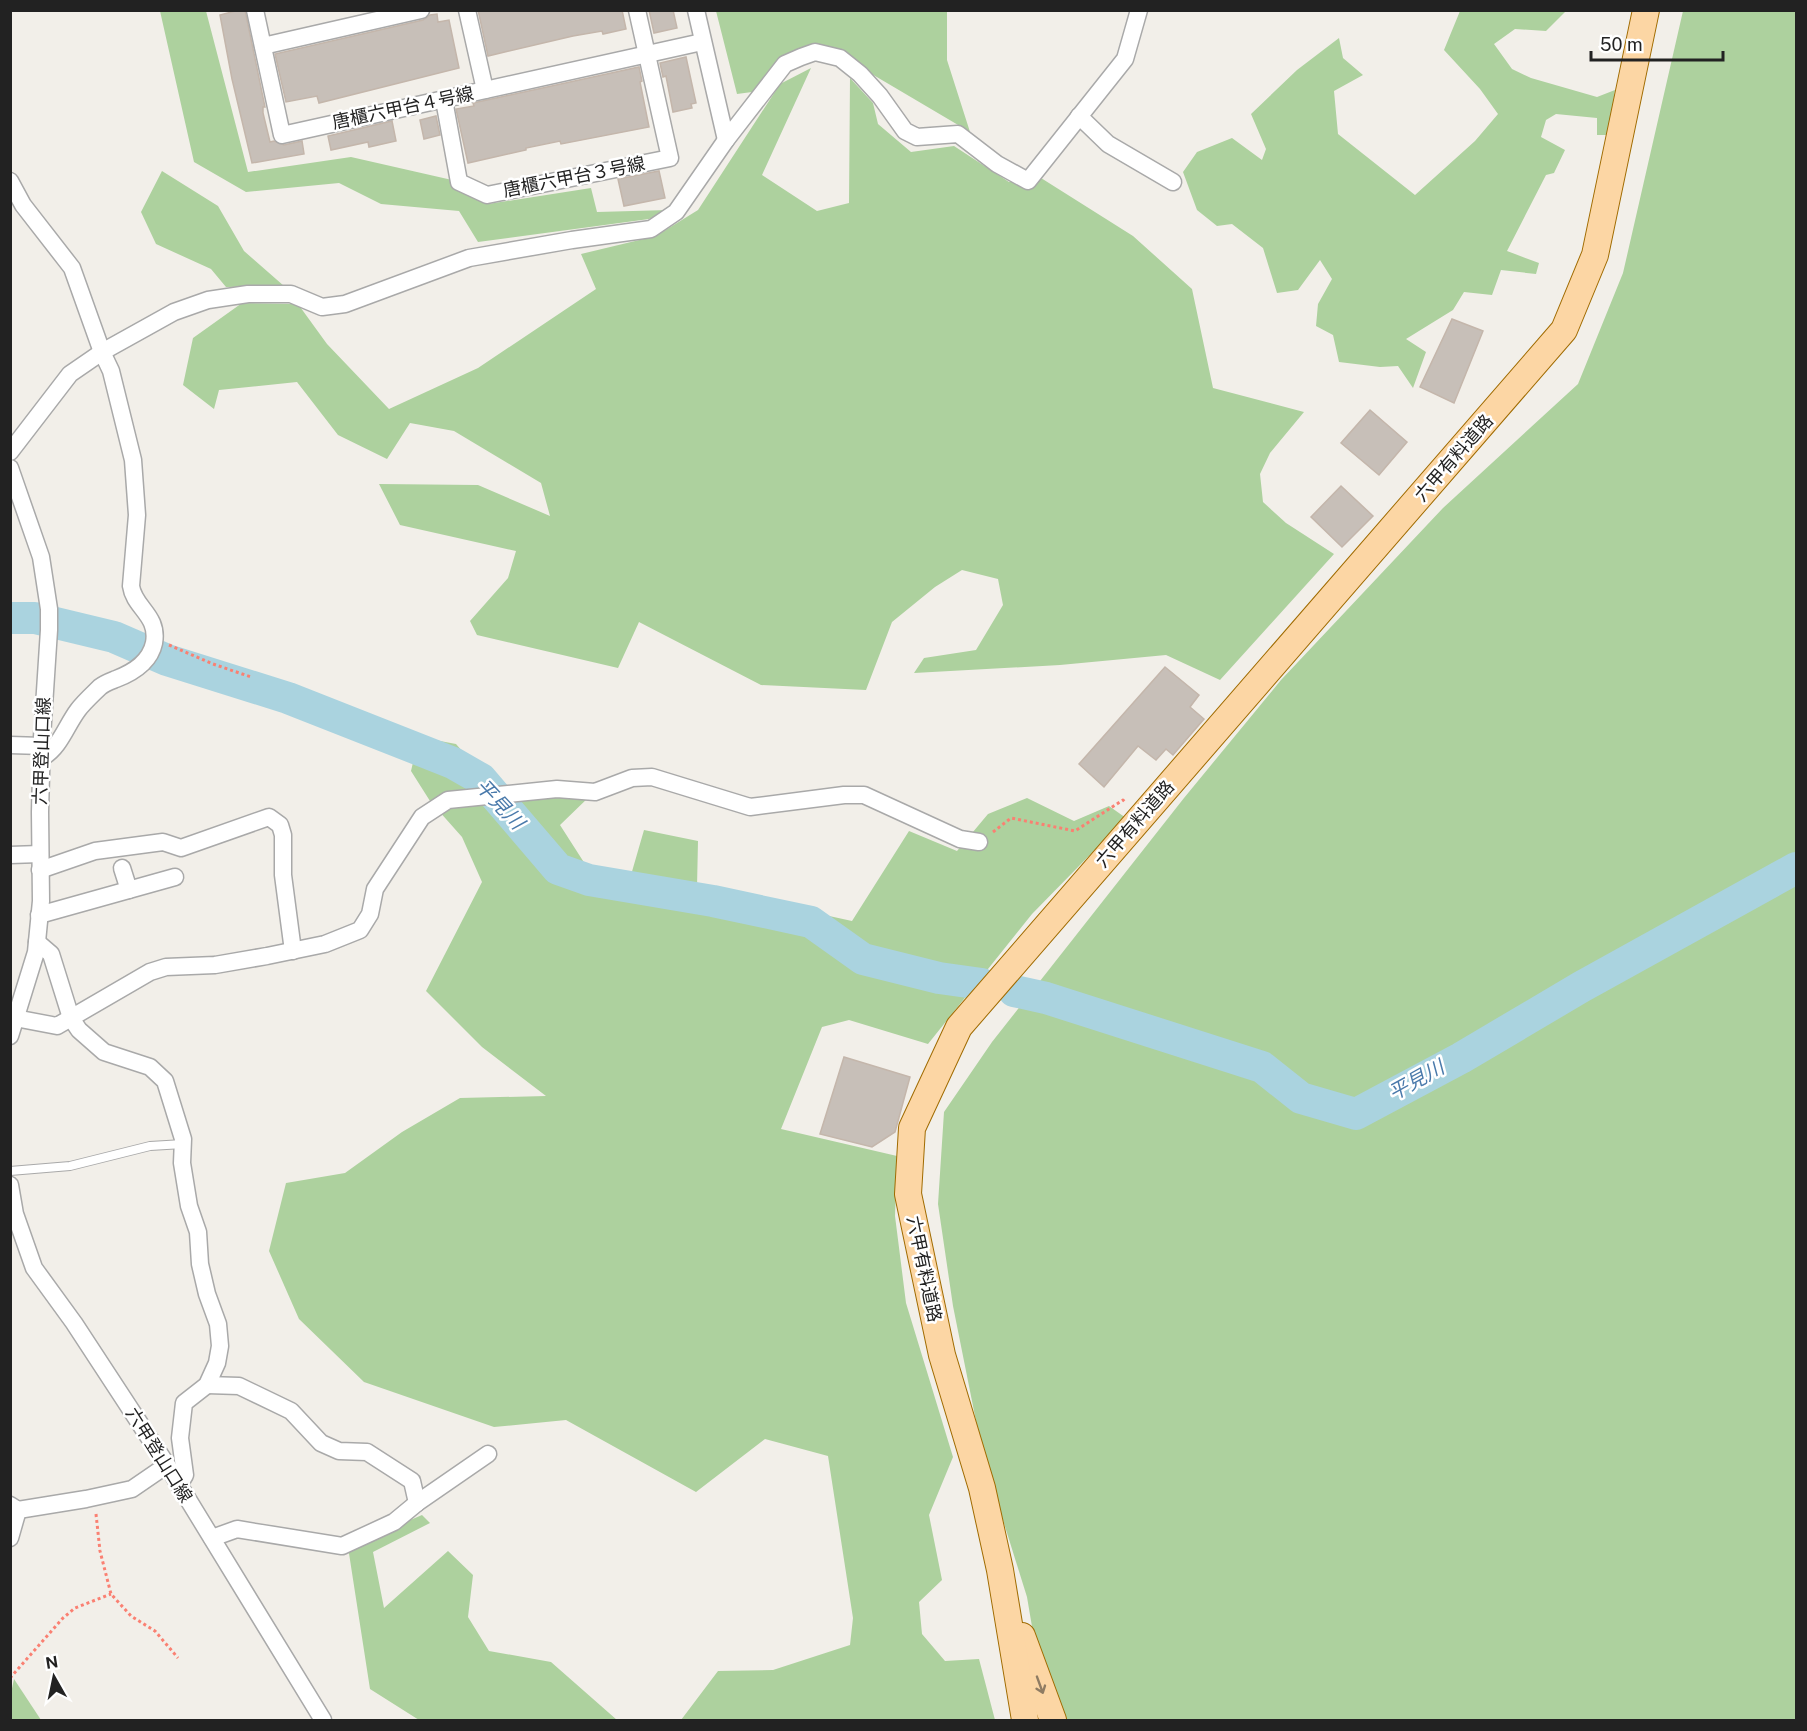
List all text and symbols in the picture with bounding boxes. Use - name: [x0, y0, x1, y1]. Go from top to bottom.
- scale bar: [1591, 24, 1723, 62]
- text: 50 m: [1600, 34, 1643, 55]
- street label: 唐櫃六甲台４号線: [330, 82, 476, 133]
- street label: 唐櫃六甲台３号線: [501, 152, 647, 201]
- street label: 六甲有料道路: [1410, 410, 1497, 505]
- street label: 六甲登山口線: [29, 697, 54, 805]
- water label: 平見川: [471, 774, 531, 836]
- street label: 六甲有料道路: [1091, 776, 1178, 871]
- water label: 平見川: [1384, 1054, 1450, 1105]
- street label: 六甲有料道路: [903, 1214, 946, 1324]
- street label: 六甲登山口線: [122, 1403, 197, 1506]
- north arrow: [24, 1647, 84, 1707]
- text: N: [44, 1652, 59, 1673]
- one-way arrow: [1035, 1675, 1046, 1694]

